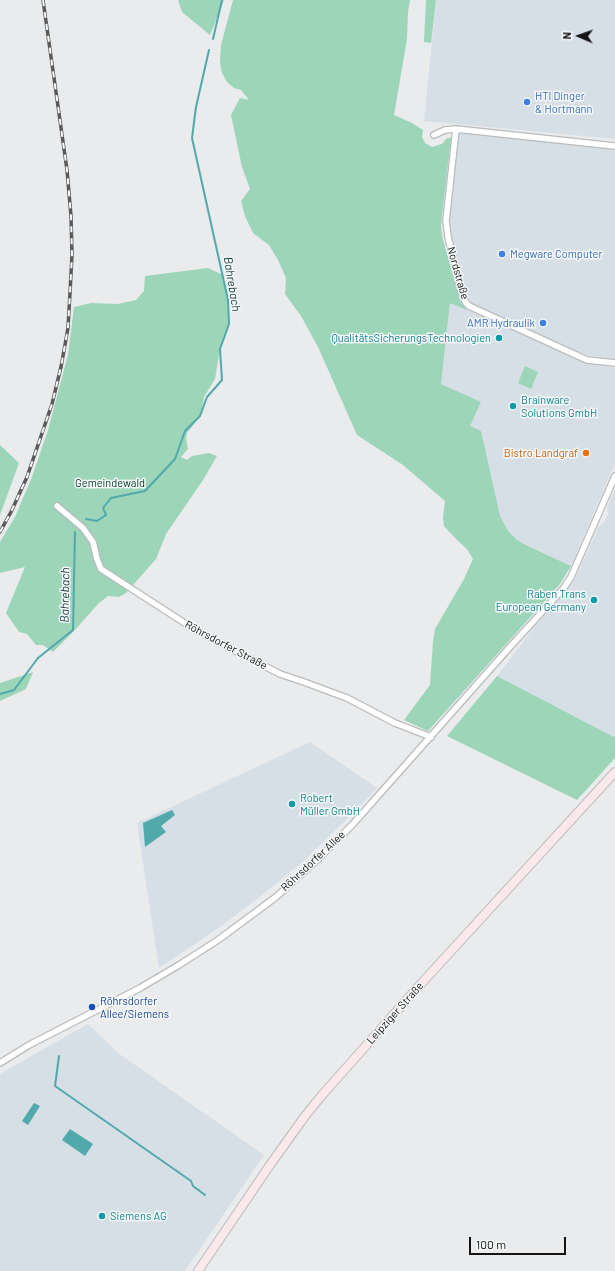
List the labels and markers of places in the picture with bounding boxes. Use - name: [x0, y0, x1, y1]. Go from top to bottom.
- place label: HTI Dinger & Hortmann: [535, 89, 592, 115]
- marker: HTI Dinger & Hortmann: [522, 97, 532, 107]
- place label: Megware Computer: [510, 247, 602, 261]
- marker: Megware Computer: [497, 249, 507, 259]
- place label: AMR Hydraulik: [467, 316, 535, 330]
- marker: AMR Hydraulik: [538, 318, 548, 328]
- place label: QualitätsSicherungsTechnologien: [331, 331, 491, 345]
- marker: QualitätsSicherungsTechnologien: [494, 333, 504, 343]
- place label: Brainware Solutions GmbH: [521, 393, 597, 419]
- marker: Brainware Solutions GmbH: [508, 401, 518, 411]
- place label: Bistro Landgraf: [504, 446, 578, 460]
- marker: Bistro Landgraf: [581, 448, 591, 458]
- place label: Raben Trans European Germany: [496, 587, 586, 613]
- marker: Raben Trans European Germany: [589, 595, 599, 605]
- place label: Robert Müller GmbH: [300, 791, 360, 817]
- marker: Robert Müller GmbH: [287, 799, 297, 809]
- place label: Röhrsdorfer Allee/Siemens: [100, 994, 169, 1020]
- marker: Röhrsdorfer Allee/Siemens: [87, 1002, 97, 1012]
- place label: Siemens AG: [110, 1209, 167, 1223]
- marker: Siemens AG: [97, 1211, 107, 1221]

